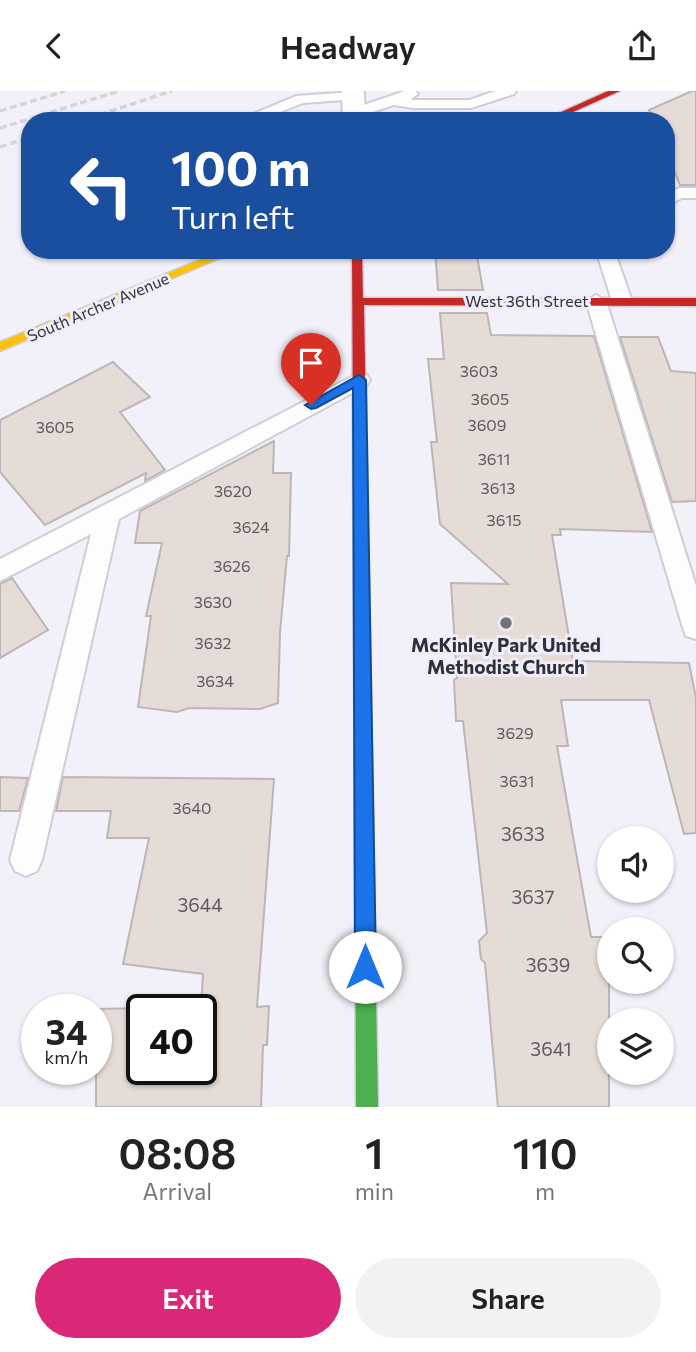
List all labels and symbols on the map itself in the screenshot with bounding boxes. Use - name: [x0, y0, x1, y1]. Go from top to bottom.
- street label: South Archer Avenue: [24, 268, 172, 345]
- street label: West 36th Street: [465, 291, 589, 310]
- pin: [281, 333, 341, 405]
- house number: 3603: [460, 361, 498, 380]
- house number: 3605: [471, 389, 509, 408]
- house number: 3609: [468, 415, 507, 434]
- house number: 3605: [36, 417, 74, 436]
- house number: 3611: [478, 449, 510, 468]
- house number: 3613: [481, 478, 515, 497]
- house number: 3620: [214, 481, 252, 500]
- house number: 3615: [487, 510, 521, 529]
- house number: 3624: [233, 517, 270, 536]
- house number: 3626: [213, 556, 251, 575]
- house number: 3630: [194, 592, 232, 611]
- marker: McKinley Park United Methodist Church: [498, 615, 514, 631]
- house number: 3632: [195, 633, 231, 652]
- place label: McKinley Park United Methodist Church: [411, 633, 601, 678]
- house number: 3634: [196, 671, 234, 690]
- house number: 3629: [496, 723, 534, 742]
- house number: 3631: [500, 771, 534, 790]
- house number: 3640: [173, 798, 211, 817]
- house number: 3633: [501, 822, 545, 845]
- house number: 3637: [511, 885, 555, 908]
- house number: 3644: [177, 893, 223, 916]
- position arrow: [328, 930, 402, 1004]
- house number: 3639: [526, 953, 570, 976]
- speed limit sign: 40: [126, 994, 217, 1085]
- house number: 3641: [530, 1037, 572, 1060]

